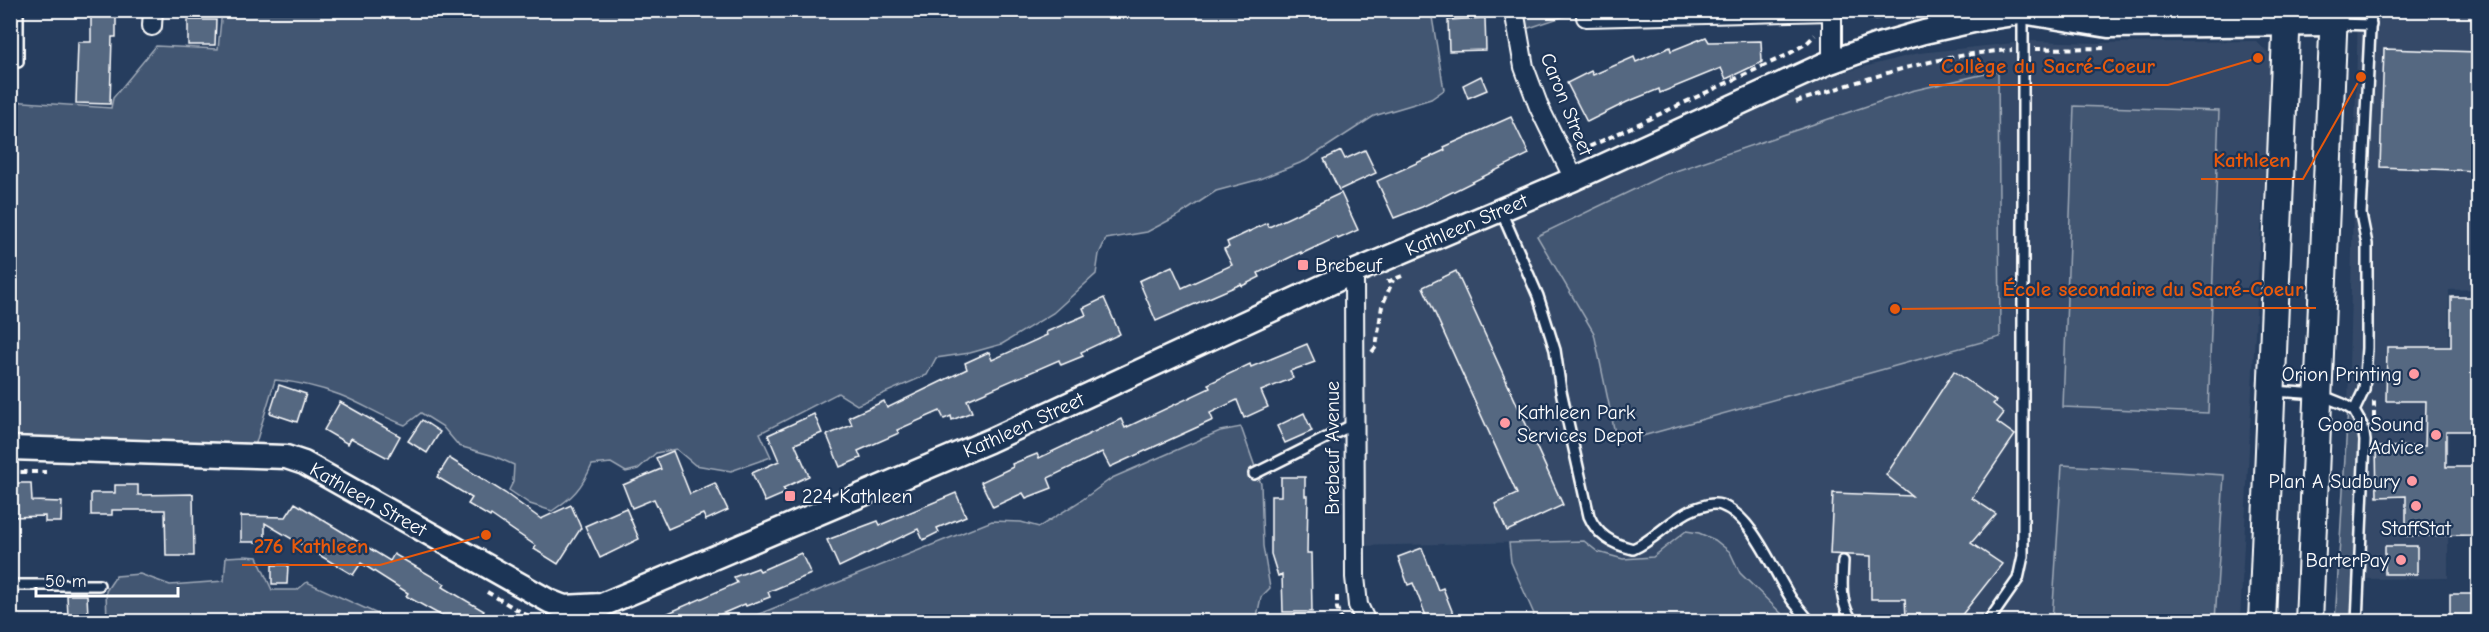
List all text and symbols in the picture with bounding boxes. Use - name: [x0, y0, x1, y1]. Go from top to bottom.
- callout: Collège du Sacré-Coeur: [1929, 46, 2168, 85]
- street label: Caron Street: [1536, 50, 1598, 160]
- text: Collège du Sacré-Coeur: [1941, 54, 2156, 78]
- callout: Kathleen: [2201, 140, 2303, 179]
- text: Kathleen: [2213, 148, 2291, 172]
- street label: Kathleen Street: [1402, 189, 1532, 261]
- place label: Brebeuf: [1315, 254, 1383, 277]
- marker: Brebeuf: [1296, 258, 1310, 272]
- callout: École secondaire du Sacré-Coeur: [1991, 269, 2316, 308]
- text: École secondaire du Sacré-Coeur: [2003, 277, 2304, 301]
- place label: Orion Printing: [2282, 363, 2402, 386]
- marker: Orion Printing: [2407, 367, 2421, 381]
- street label: Brebeuf Avenue: [1321, 381, 1344, 515]
- street label: Kathleen Street: [960, 387, 1089, 463]
- place label: Kathleen Park Services Depot: [1517, 401, 1644, 447]
- place label: Good Sound Advice: [2318, 413, 2424, 459]
- marker: Kathleen Park Services Depot: [1498, 416, 1512, 430]
- marker: Good Sound Advice: [2429, 428, 2443, 442]
- street label: Kathleen Street: [306, 458, 432, 542]
- place label: Plan A Sudbury: [2268, 470, 2400, 493]
- marker: Plan A Sudbury: [2405, 474, 2419, 488]
- place label: 224 Kathleen: [802, 485, 913, 508]
- marker: 224 Kathleen: [783, 489, 797, 503]
- marker: StaffStat: [2409, 499, 2423, 513]
- place label: StaffStat: [2381, 517, 2452, 540]
- callout: 276 Kathleen: [242, 526, 380, 565]
- text: 276 Kathleen: [254, 534, 368, 558]
- place label: BarterPay: [2306, 549, 2389, 572]
- marker: BarterPay: [2394, 553, 2408, 567]
- scale bar: [36, 560, 178, 598]
- text: 50 m: [45, 571, 87, 592]

